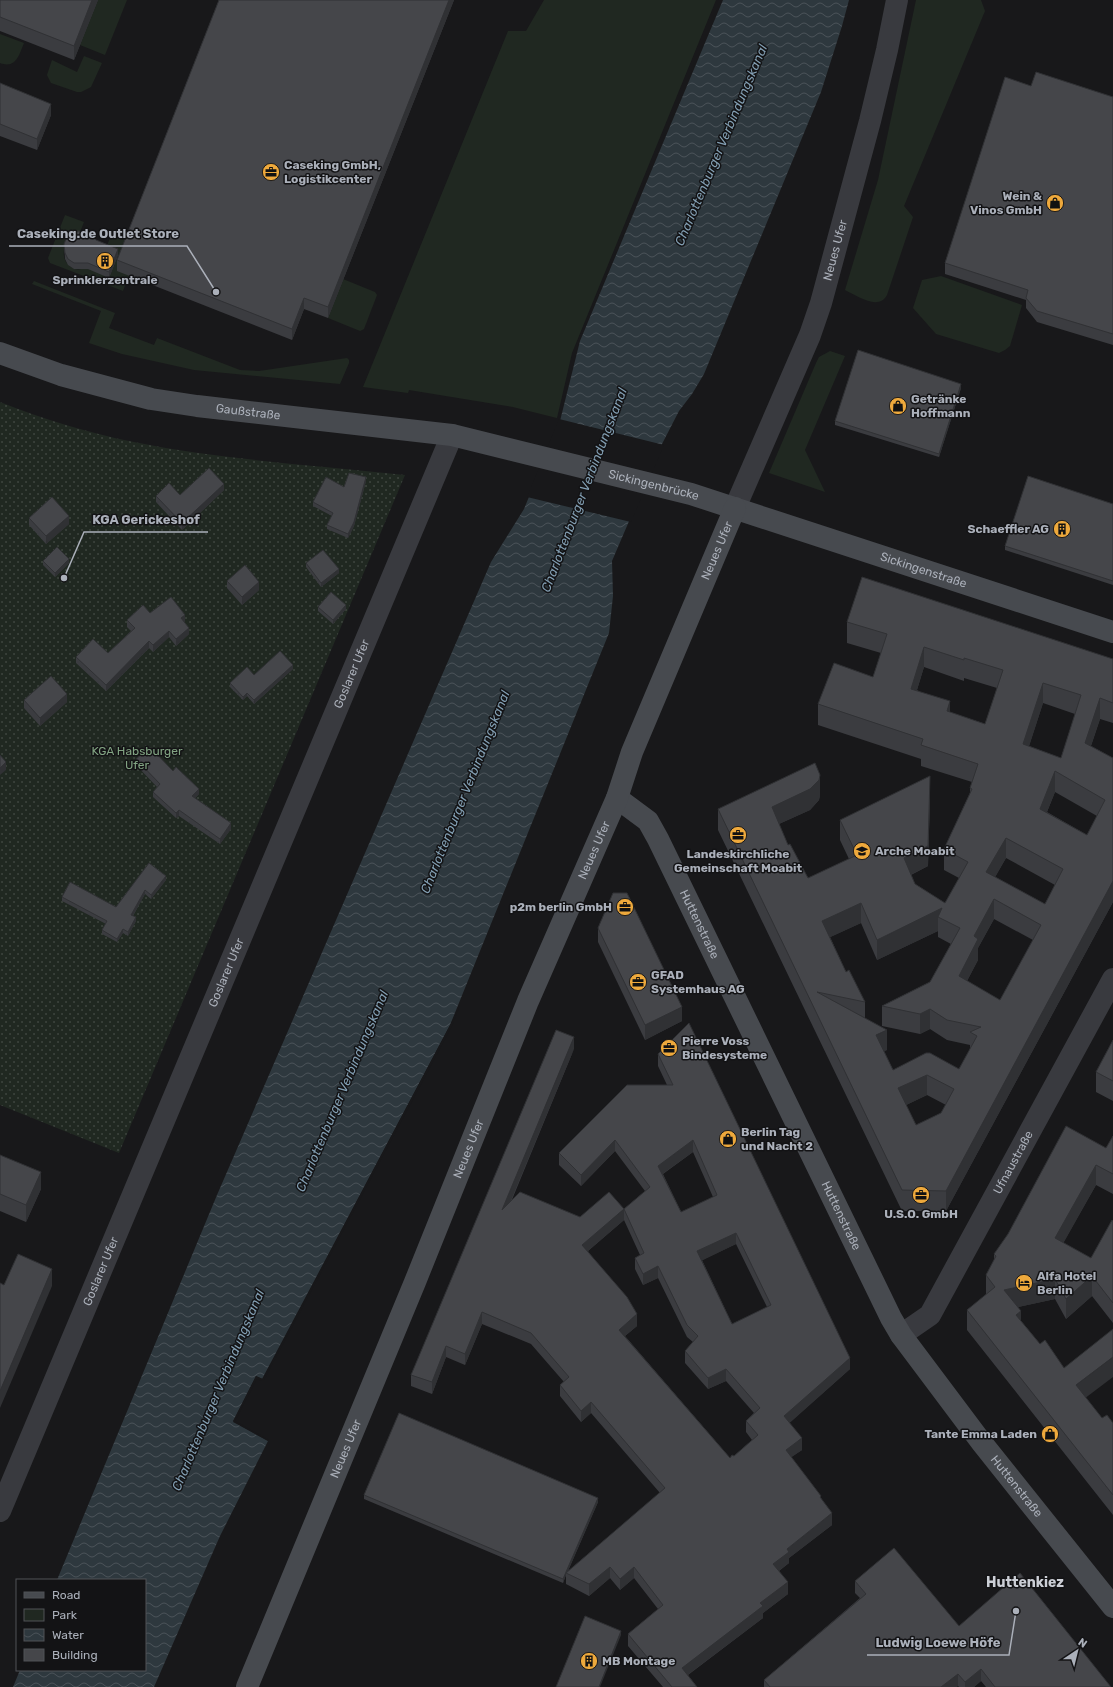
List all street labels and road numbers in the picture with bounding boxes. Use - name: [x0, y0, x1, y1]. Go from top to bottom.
- street label: Neues Ufer: [820, 218, 850, 282]
- street label: Gaußstraße: [215, 401, 281, 422]
- street label: Sickingenbrücke: [607, 467, 701, 503]
- street label: Neues Ufer: [698, 519, 736, 582]
- street label: Sickingenstraße: [878, 549, 969, 591]
- street label: Goslarer Ufer: [331, 637, 373, 710]
- street label: Neues Ufer: [575, 818, 613, 882]
- street label: Huttenstraße: [677, 887, 722, 961]
- street label: Goslarer Ufer: [206, 936, 247, 1009]
- street label: Neues Ufer: [450, 1117, 487, 1180]
- street label: Ufnaustraße: [990, 1128, 1036, 1196]
- street label: Huttenstraße: [819, 1179, 864, 1253]
- street label: Goslarer Ufer: [80, 1234, 122, 1308]
- street label: Neues Ufer: [327, 1417, 364, 1480]
- street label: Huttenstraße: [988, 1453, 1046, 1520]

